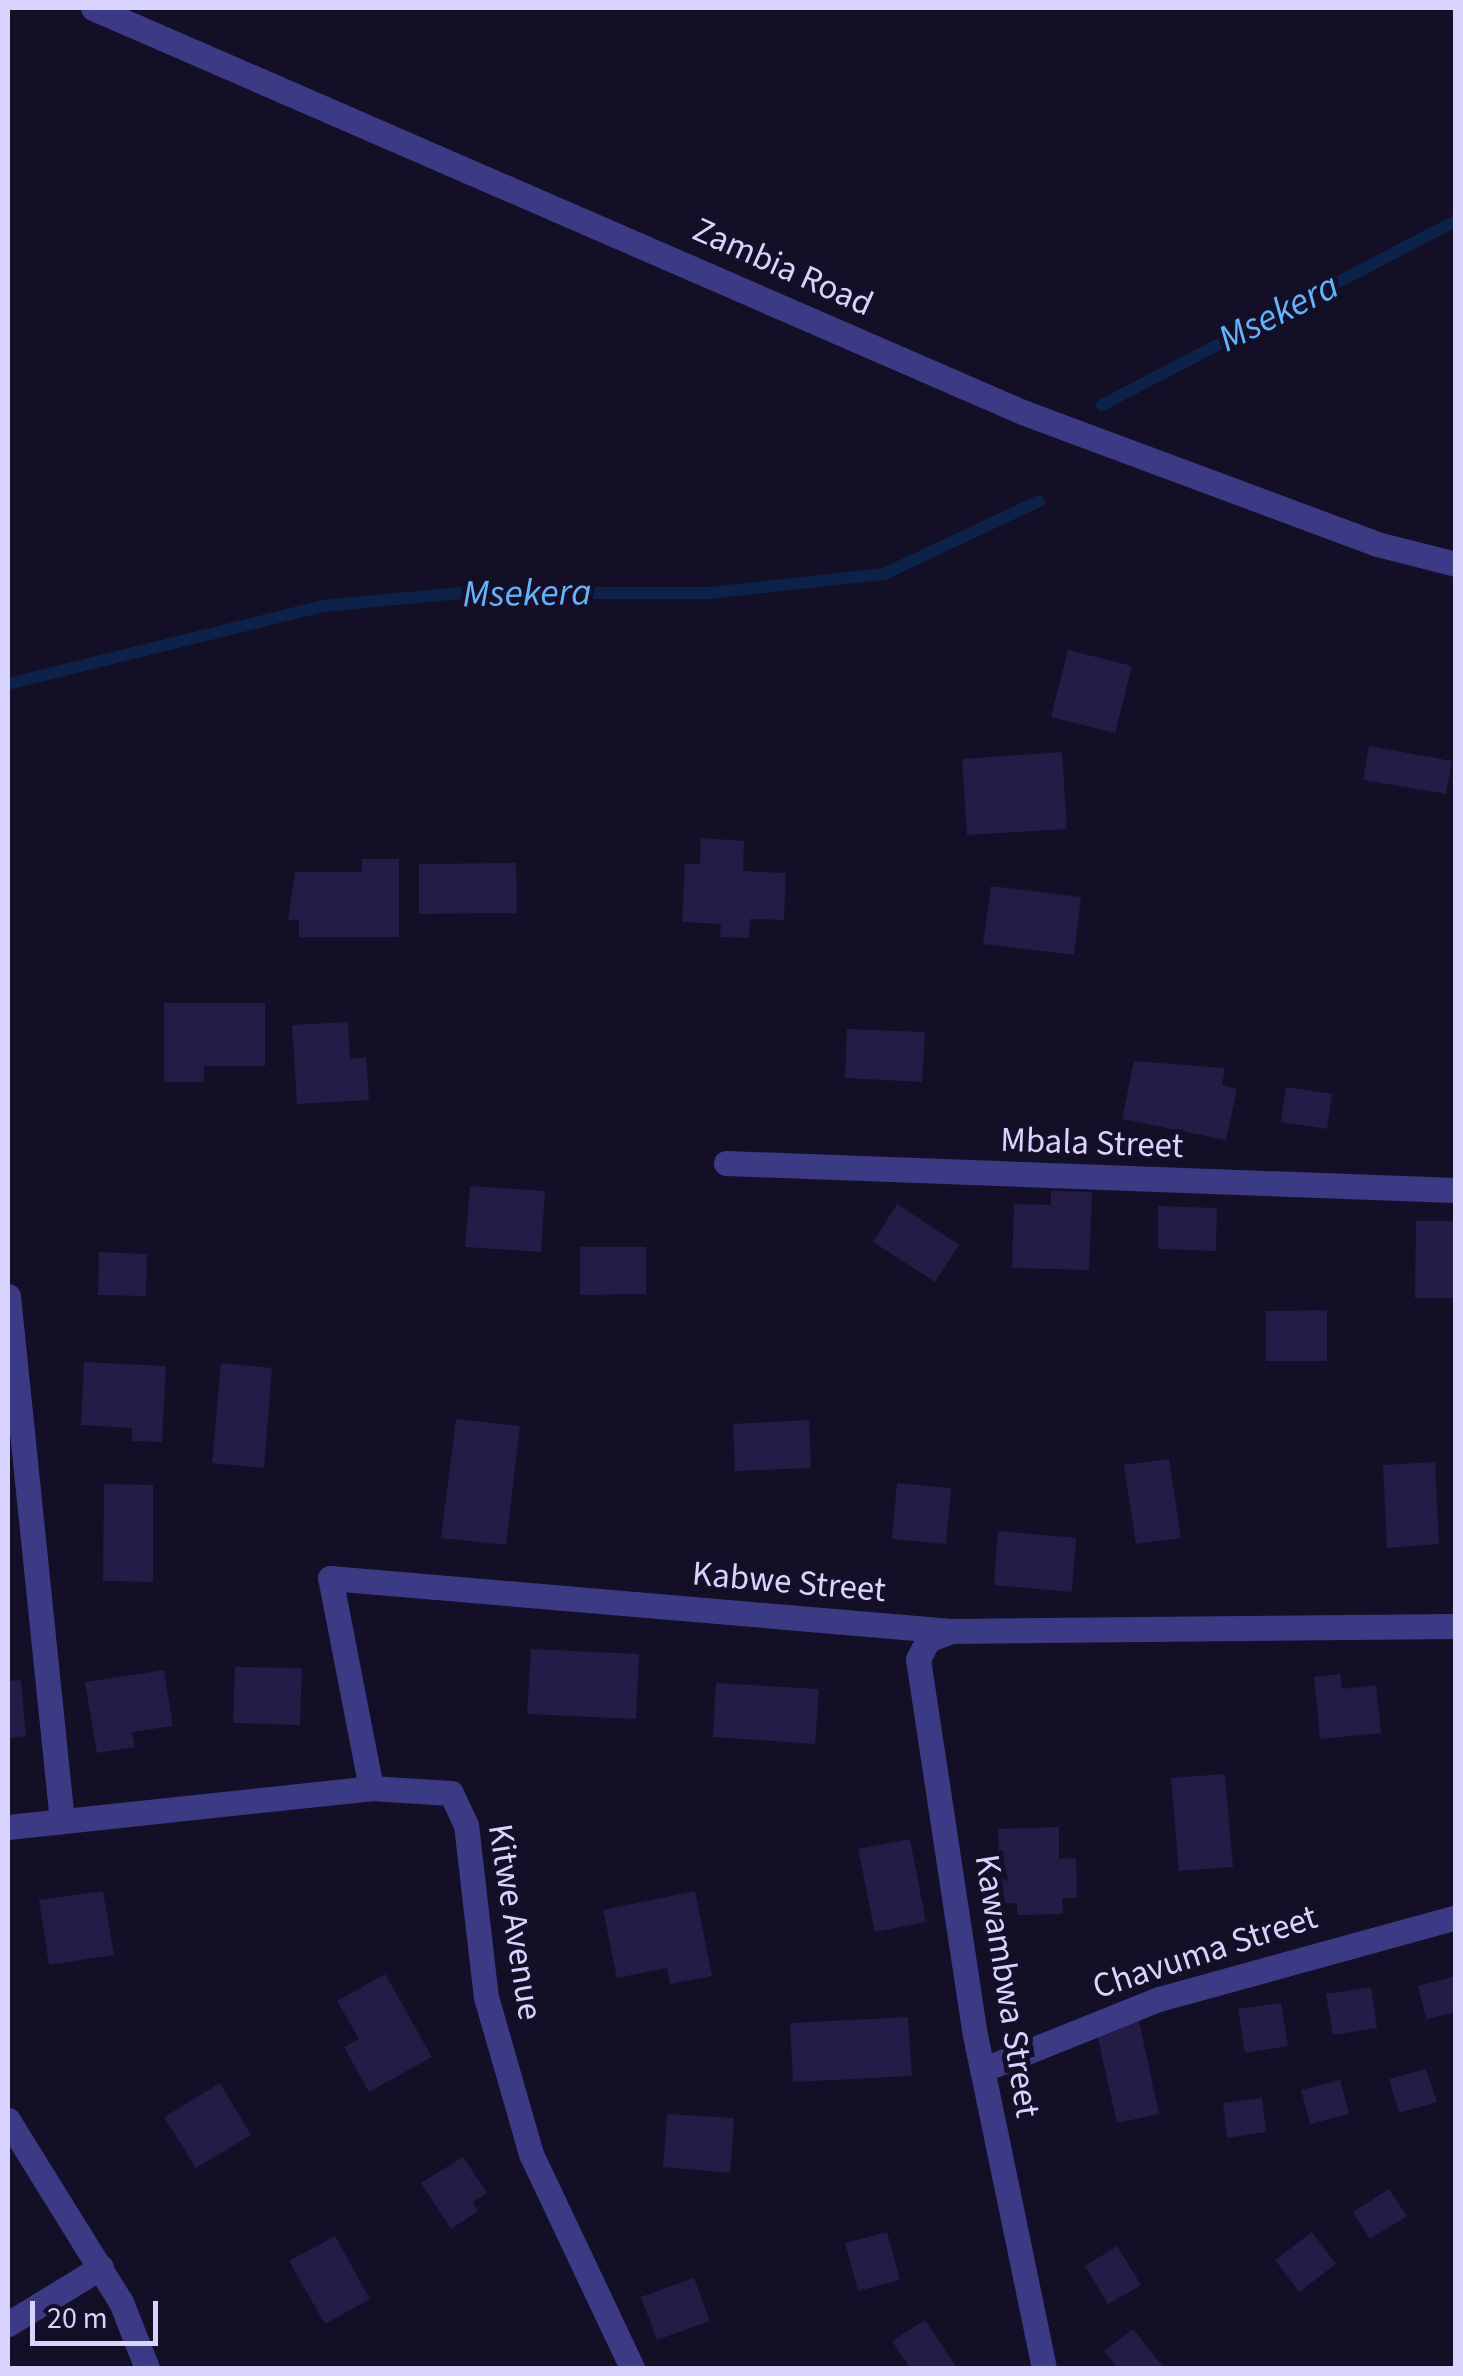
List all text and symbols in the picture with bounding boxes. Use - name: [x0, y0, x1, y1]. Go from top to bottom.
- street label: Zambia Road: [686, 209, 880, 325]
- water label: Msekera: [1211, 263, 1347, 363]
- water label: Msekera: [462, 570, 592, 618]
- street label: Mbala Street: [1000, 1119, 1184, 1167]
- street label: Kabwe Street: [690, 1553, 888, 1611]
- street label: Kitwe Avenue: [479, 1821, 551, 2023]
- street label: Kawambwa Street: [965, 1851, 1049, 2121]
- street label: Chavuma Street: [1088, 1896, 1322, 2008]
- scale bar: [35, 2281, 162, 2343]
- text: 20 m: [47, 2297, 108, 2340]

